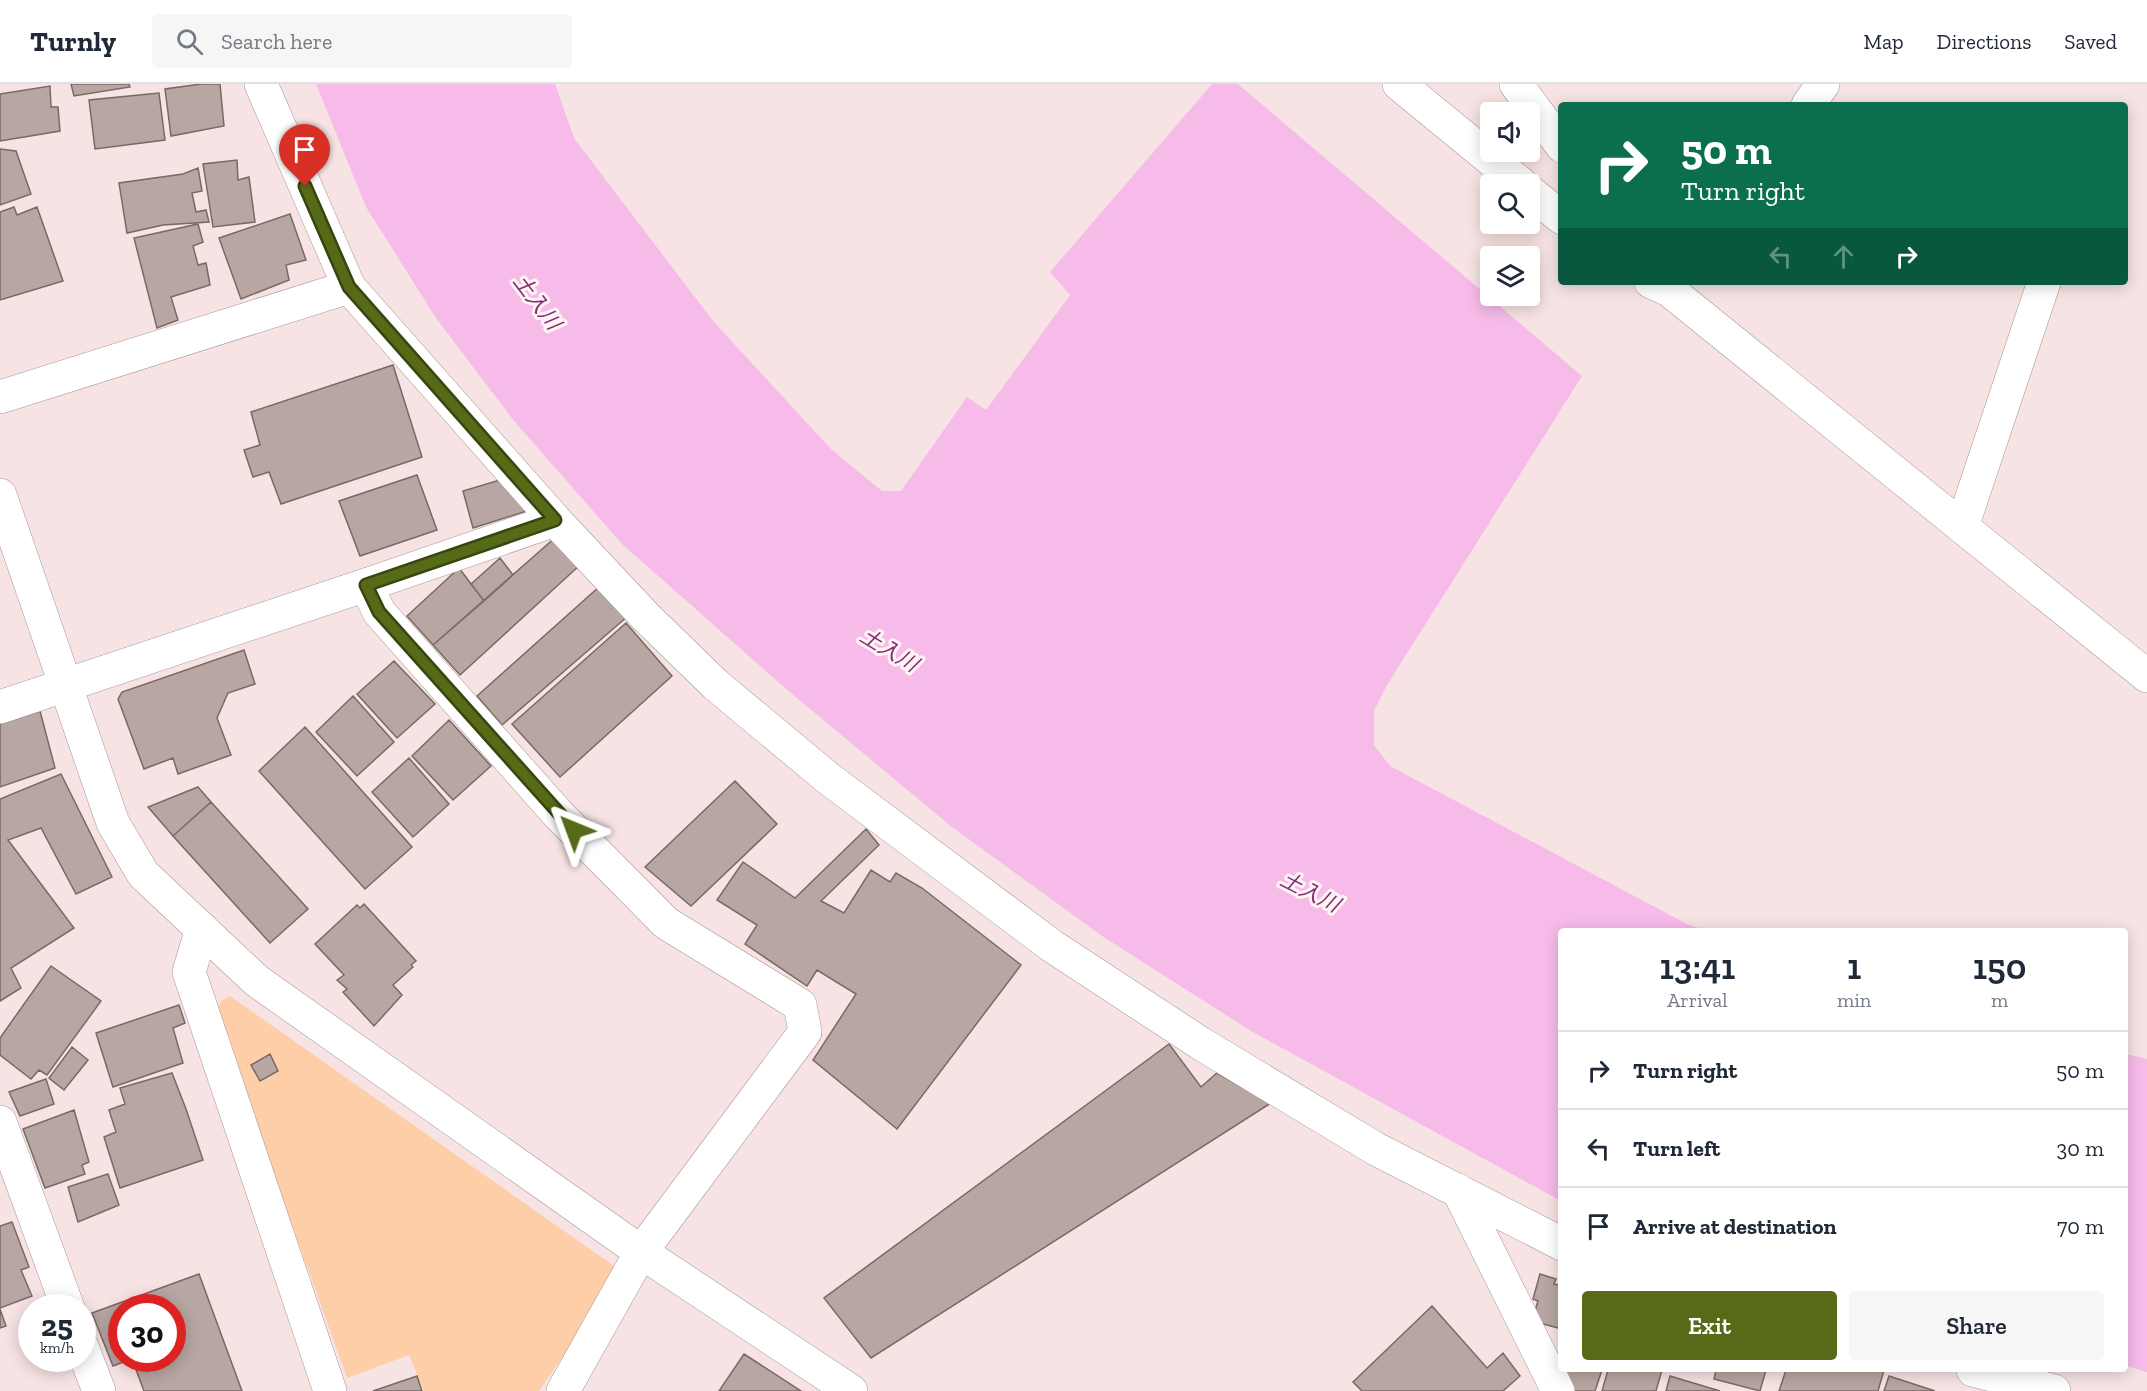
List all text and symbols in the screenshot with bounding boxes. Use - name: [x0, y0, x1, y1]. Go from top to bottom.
- search box: [152, 14, 572, 68]
- text: Turnly: [30, 25, 116, 58]
- icon: search: [173, 25, 206, 58]
- text: Search here: [221, 28, 332, 55]
- text: Map: [1864, 29, 1904, 54]
- text: Directions: [1937, 29, 2031, 54]
- text: Saved: [2064, 29, 2117, 54]
- map controls: [1480, 102, 1540, 306]
- button: sound: [1480, 102, 1540, 162]
- pin: [279, 124, 330, 186]
- text: 50 m: [1681, 124, 1772, 175]
- icon: right: [1582, 126, 1660, 204]
- icon: arrive: [288, 133, 321, 166]
- button: search: [1480, 174, 1540, 234]
- text: Turn right: [1681, 175, 1805, 207]
- icon: left: [1764, 240, 1797, 273]
- icon: ahead: [1827, 240, 1860, 273]
- icon: right: [1890, 240, 1923, 273]
- button: layers: [1480, 246, 1540, 306]
- water label: 土入川: [508, 269, 568, 336]
- water label: 土入川: [856, 623, 924, 678]
- position arrow: [542, 798, 606, 862]
- water label: 土入川: [1276, 866, 1346, 918]
- text: 13:41: [1660, 945, 1735, 988]
- text: 1: [1847, 945, 1861, 988]
- text: 150: [1973, 945, 2026, 988]
- text: Arrival: [1667, 988, 1728, 1012]
- text: min: [1837, 988, 1871, 1012]
- text: m: [1991, 988, 2008, 1012]
- icon: right: [1582, 1054, 1615, 1087]
- text: Turn right: [1633, 1057, 1737, 1084]
- text: 50 m: [2056, 1057, 2104, 1084]
- icon: left: [1582, 1132, 1615, 1165]
- text: Turn left: [1633, 1135, 1720, 1162]
- text: 30 m: [2057, 1135, 2104, 1162]
- icon: arrive: [1582, 1210, 1615, 1243]
- text: Arrive at destination: [1633, 1213, 1836, 1240]
- text: 70 m: [2057, 1213, 2104, 1240]
- button: Exit: [1582, 1291, 1837, 1360]
- button: Share: [1849, 1291, 2104, 1360]
- speed limit sign: 30: [108, 1294, 186, 1372]
- text: 25: [41, 1308, 73, 1344]
- text: km/h: [40, 1339, 74, 1357]

